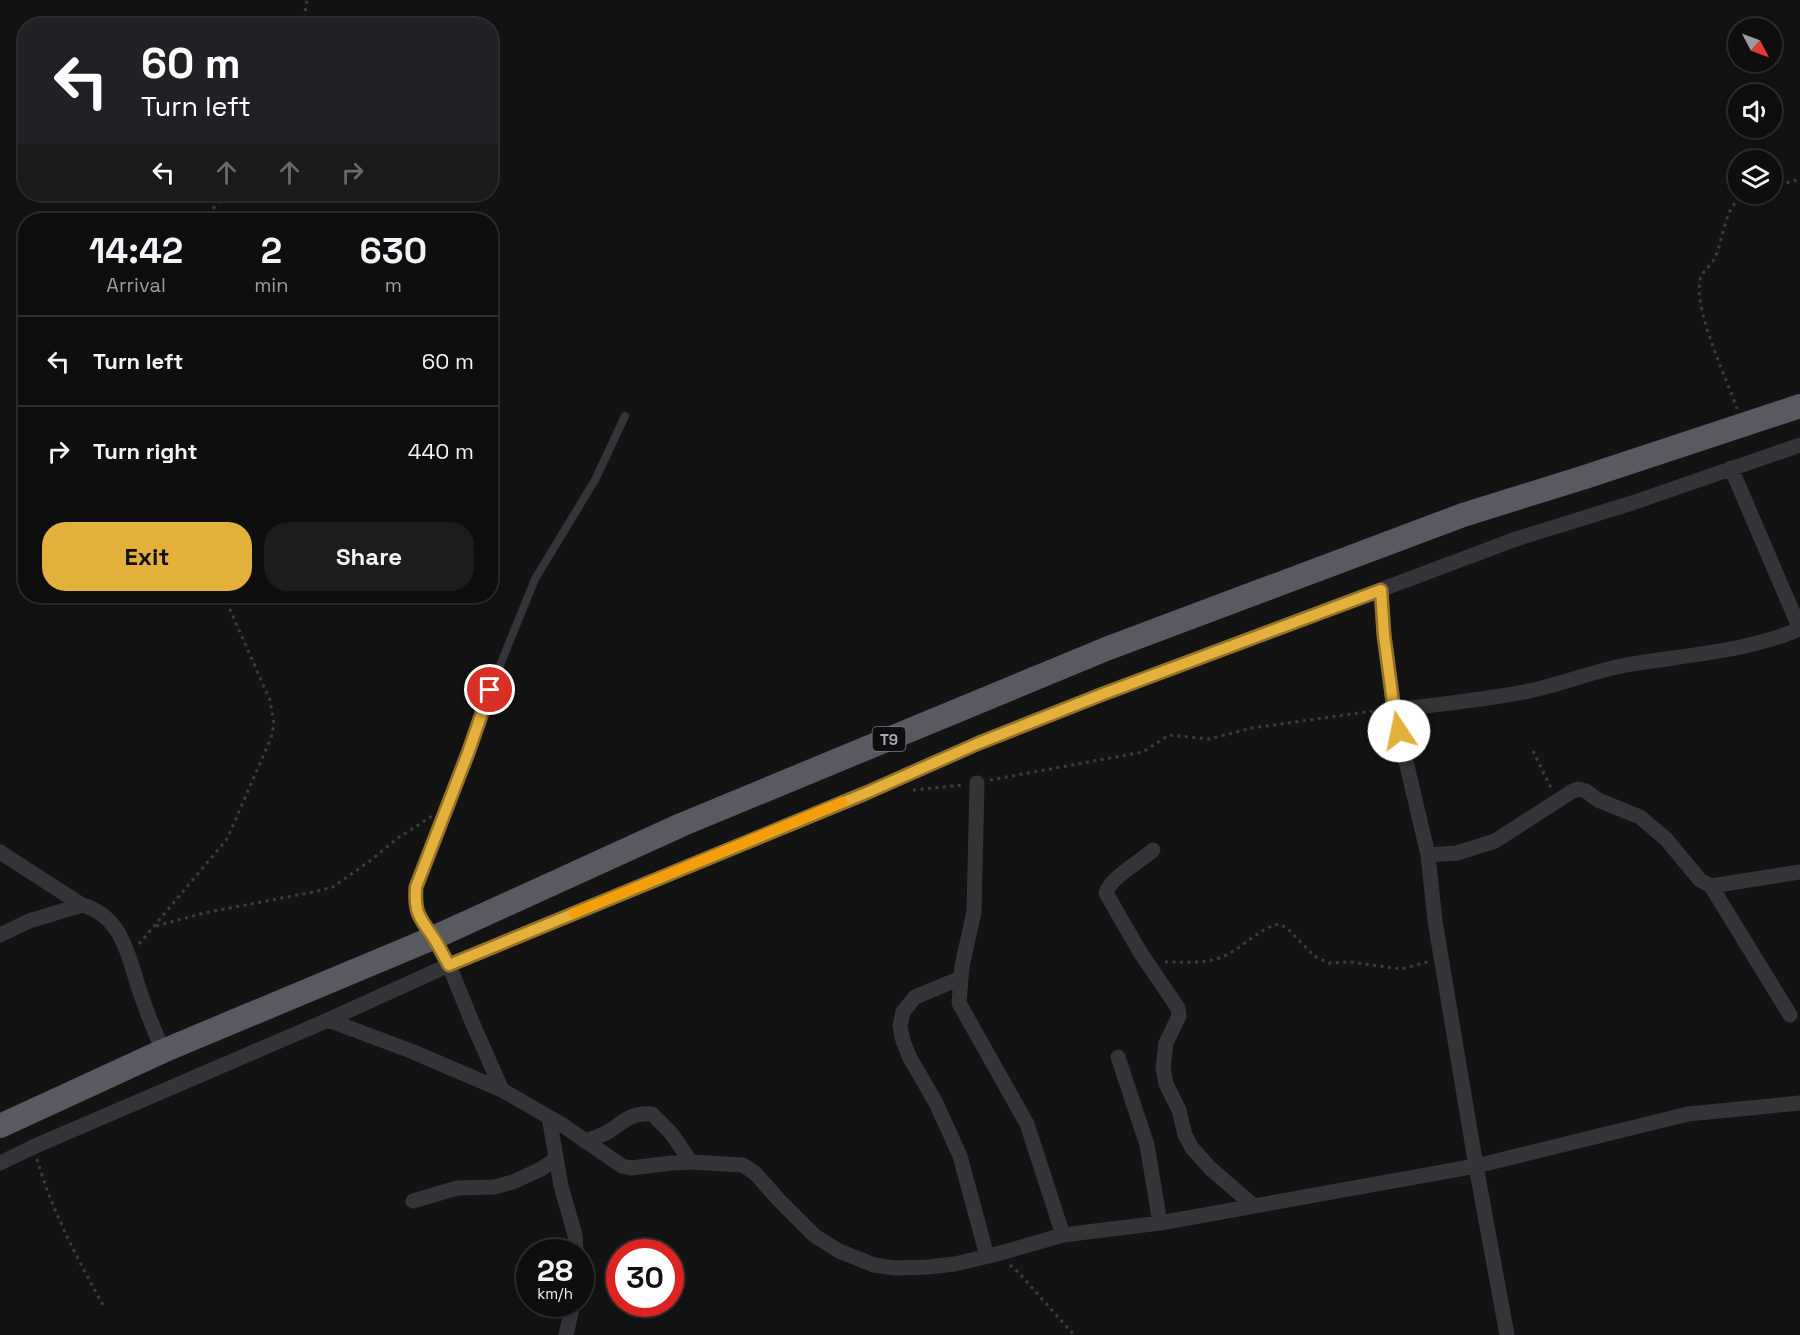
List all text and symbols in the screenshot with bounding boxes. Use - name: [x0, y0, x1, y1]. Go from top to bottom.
- north arrow: [1728, 18, 1782, 72]
- map controls: [1728, 18, 1782, 204]
- text: 60 m: [141, 37, 241, 90]
- icon: left: [42, 42, 120, 120]
- button: sound: [1728, 84, 1782, 138]
- text: Turn left: [141, 89, 251, 124]
- button: layers: [1728, 150, 1782, 204]
- icon: left: [147, 156, 180, 189]
- icon: ahead: [210, 156, 243, 189]
- icon: ahead: [273, 156, 306, 189]
- icon: right: [336, 156, 369, 189]
- text: 14:42: [89, 228, 183, 274]
- text: 2: [261, 228, 282, 274]
- text: 630: [360, 228, 427, 274]
- text: Arrival: [106, 272, 166, 298]
- text: min: [254, 272, 289, 298]
- text: m: [385, 272, 402, 298]
- icon: left: [42, 345, 75, 378]
- text: Turn left: [93, 347, 183, 375]
- text: 60 m: [422, 347, 474, 375]
- icon: right: [42, 435, 75, 468]
- text: Turn right: [93, 437, 198, 465]
- text: 440 m: [408, 437, 474, 465]
- button: Exit: [42, 522, 252, 591]
- button: Share: [264, 522, 474, 591]
- pin: [464, 664, 515, 715]
- icon: arrive: [473, 673, 506, 706]
- position arrow: [1367, 699, 1431, 763]
- road number: T9: [872, 727, 906, 751]
- speed limit sign: 30: [606, 1239, 684, 1317]
- text: 28: [537, 1251, 573, 1290]
- text: km/h: [537, 1284, 573, 1303]

